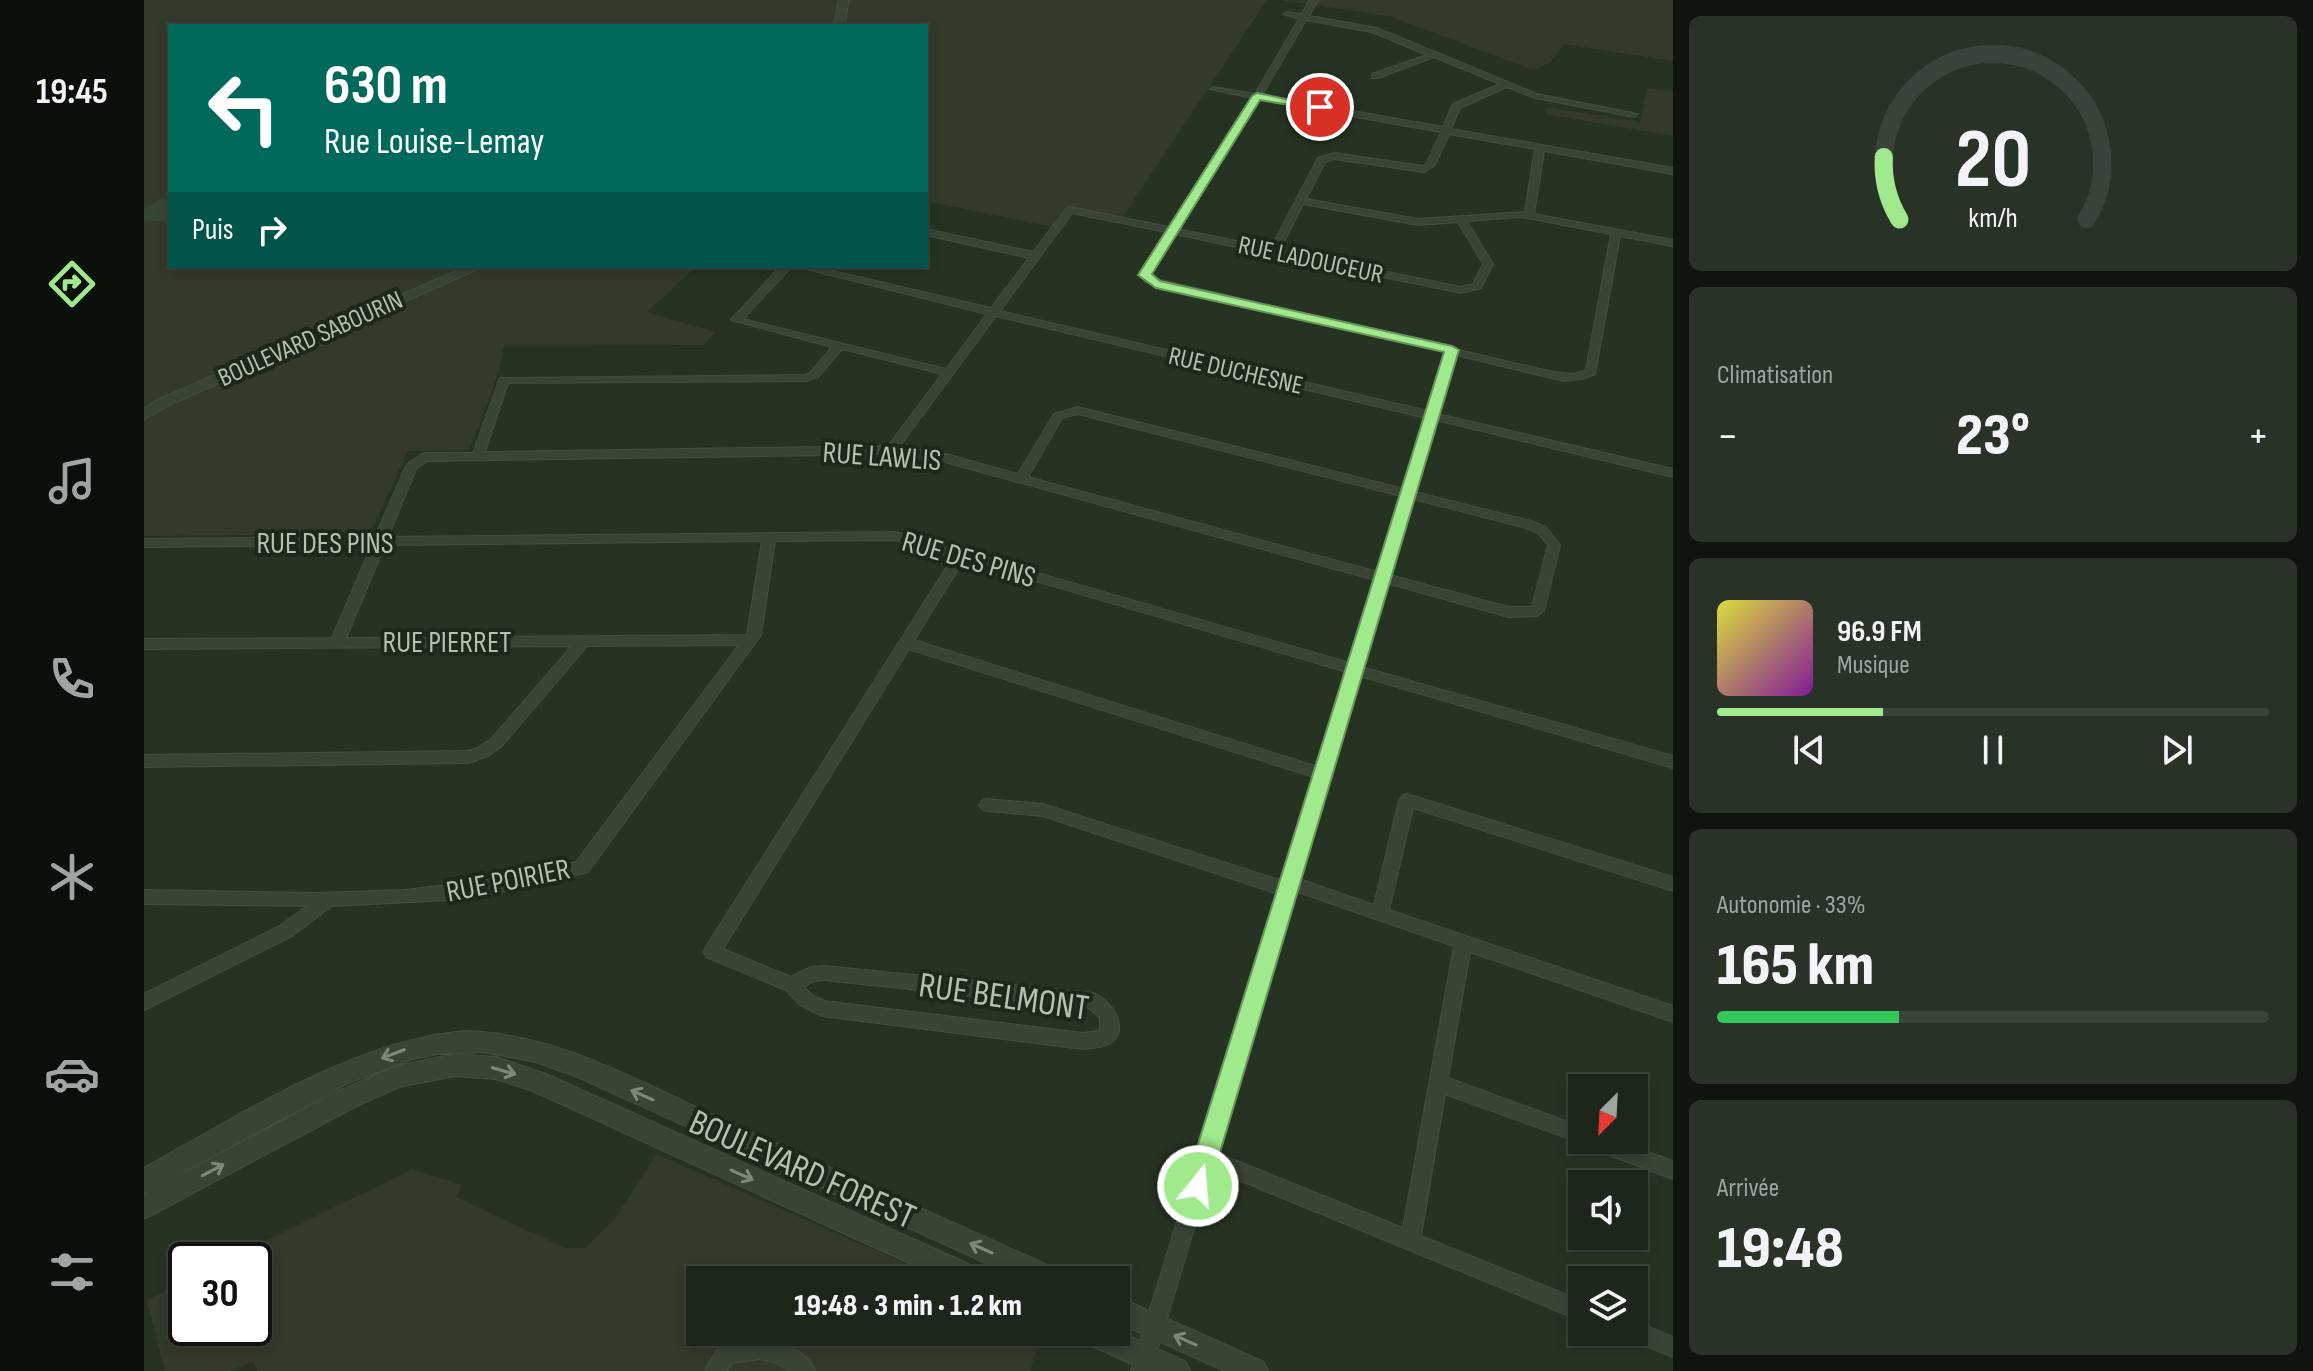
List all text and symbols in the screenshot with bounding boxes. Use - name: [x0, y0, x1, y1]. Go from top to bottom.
- text: 630 m: [324, 53, 448, 120]
- icon: left: [192, 56, 296, 160]
- text: 19:45: [36, 71, 108, 114]
- pin: [1286, 73, 1354, 141]
- icon: arrive: [1298, 85, 1342, 129]
- text: 20: [1955, 110, 2031, 210]
- text: Rue Louise-Lemay: [324, 121, 544, 164]
- text: km/h: [1968, 201, 2018, 236]
- icon: right: [250, 208, 294, 252]
- text: Puis: [192, 212, 234, 248]
- street label: RUE LADOUCEUR: [1235, 230, 1386, 291]
- icon: directions: [44, 256, 100, 312]
- street label: BOULEVARD SABOURIN: [214, 285, 408, 394]
- street label: RUE DUCHESNE: [1165, 341, 1306, 402]
- text: Climatisation: [1717, 360, 1833, 391]
- text: 23°: [1956, 400, 2030, 472]
- text: −: [1717, 410, 1739, 463]
- text: +: [2247, 410, 2269, 463]
- street label: RUE LAWLIS: [821, 435, 942, 479]
- icon: music: [44, 453, 100, 509]
- street label: RUE DES PINS: [898, 524, 1040, 596]
- street label: RUE DES PINS: [256, 526, 394, 562]
- text: 96.9 FM: [1837, 614, 1922, 650]
- street label: RUE PIERRET: [383, 625, 512, 661]
- text: Musique: [1837, 650, 1910, 681]
- icon: phone: [44, 651, 100, 707]
- icon: previous: [1787, 728, 1831, 772]
- icon: pause: [1971, 728, 2015, 772]
- icon: next: [2155, 728, 2199, 772]
- icon: climate: [44, 849, 100, 905]
- street label: RUE POIRIER: [443, 851, 573, 911]
- text: Autonomie · 33%: [1717, 890, 1866, 921]
- text: 165 km: [1717, 930, 1874, 1002]
- street label: RUE BELMONT: [916, 964, 1091, 1031]
- icon: car: [44, 1046, 100, 1102]
- one-way arrow: [381, 1048, 406, 1062]
- one-way arrow: [491, 1065, 517, 1080]
- north arrow: [1568, 1074, 1648, 1154]
- map controls: [1568, 1074, 1648, 1346]
- one-way arrow: [630, 1087, 654, 1102]
- street label: BOULEVARD FOREST: [682, 1101, 922, 1239]
- position arrow: [1156, 1144, 1240, 1228]
- one-way arrow: [200, 1162, 224, 1178]
- one-way arrow: [730, 1169, 754, 1184]
- button: sound: [1568, 1170, 1648, 1250]
- text: Arrivée: [1717, 1173, 1779, 1204]
- text: 19:48: [1717, 1213, 1844, 1285]
- one-way arrow: [969, 1240, 993, 1255]
- speed limit sign: 30: [168, 1242, 272, 1346]
- icon: filters: [44, 1244, 100, 1300]
- button: layers: [1568, 1266, 1648, 1346]
- text: 19:48 · 3 min · 1.2 km: [794, 1288, 1022, 1324]
- one-way arrow: [1174, 1332, 1198, 1347]

